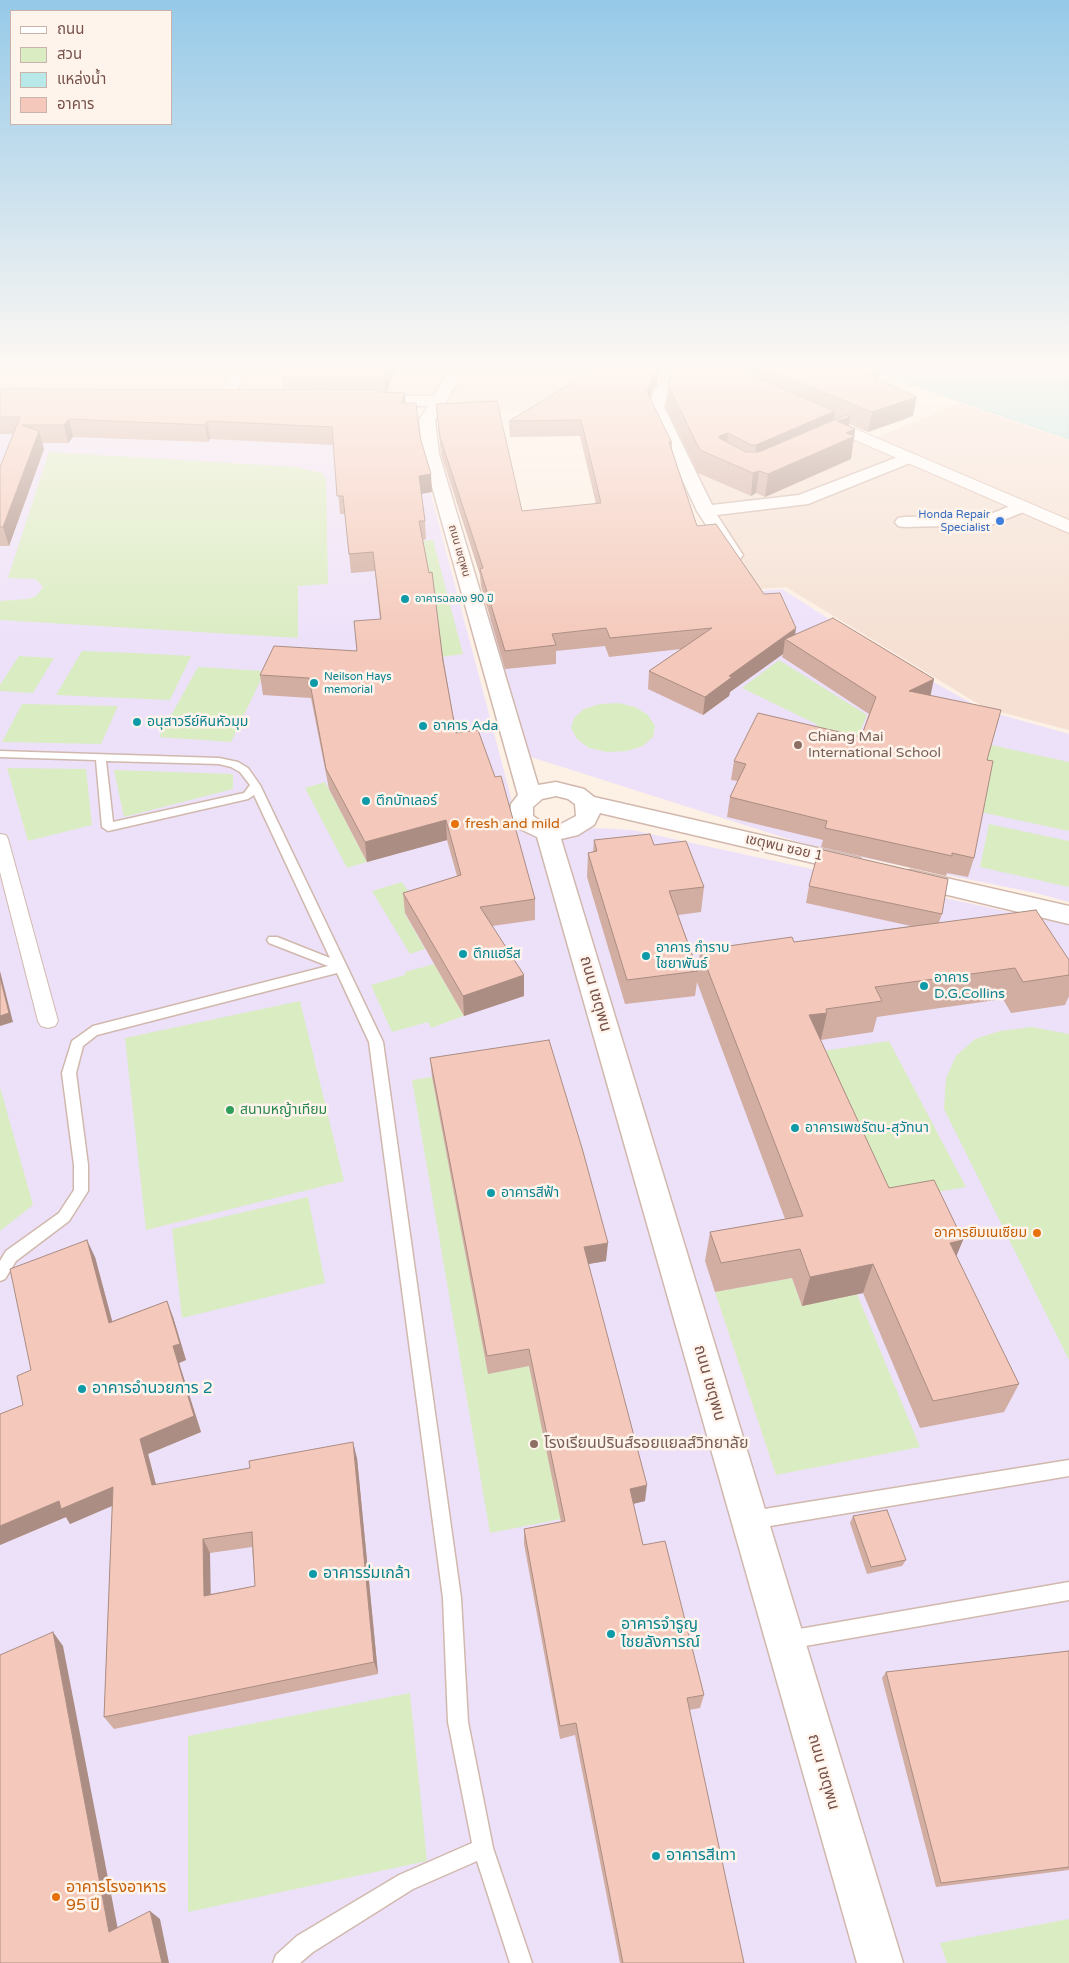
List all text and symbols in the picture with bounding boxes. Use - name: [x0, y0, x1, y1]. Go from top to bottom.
- legend: [10, 10, 172, 125]
- text: ถนน: [57, 20, 84, 38]
- text: สวน: [57, 45, 82, 63]
- text: แหล่งน้ำ: [57, 70, 106, 88]
- text: อาคาร: [57, 95, 94, 113]
- place label: Honda Repair Specialist: [918, 508, 990, 534]
- marker: Honda Repair Specialist: [994, 515, 1006, 527]
- street label: ถนน เชตุพน: [445, 523, 473, 579]
- place label: อาคารฉลอง 90 ปี: [415, 592, 494, 606]
- marker: อาคารฉลอง 90 ปี: [399, 593, 411, 605]
- place label: Neilson Hays memorial: [324, 670, 391, 696]
- marker: Neilson Hays memorial: [308, 677, 320, 689]
- place label: อนุสาวรีย์หินหัวมุม: [147, 714, 248, 730]
- marker: อนุสาวรีย์หินหัวมุม: [131, 716, 143, 728]
- place label: อาคาร Ada: [433, 718, 498, 734]
- marker: อาคาร Ada: [417, 720, 429, 732]
- place label: Chiang Mai International School: [808, 729, 941, 762]
- marker: Chiang Mai International School: [792, 739, 804, 751]
- place label: ตึกบัทเลอร์: [376, 793, 437, 809]
- marker: ตึกบัทเลอร์: [360, 795, 372, 807]
- place label: fresh and mild: [465, 816, 560, 832]
- marker: fresh and mild: [449, 818, 461, 830]
- street label: เชตุพน ซอย 1: [744, 831, 824, 865]
- place label: อาคาร กำราบ ไชยาพันธ์: [656, 940, 730, 972]
- place label: ตึกแฮรีส: [473, 946, 521, 962]
- marker: ตึกแฮรีส: [457, 948, 469, 960]
- marker: อาคาร กำราบ ไชยาพันธ์: [640, 950, 652, 962]
- street label: ถนน เชตุพน: [575, 954, 615, 1034]
- place label: อาคาร D.G.Collins: [934, 970, 1005, 1002]
- marker: อาคาร D.G.Collins: [918, 980, 930, 992]
- place label: สนามหญ้าเทียม: [240, 1102, 327, 1118]
- marker: สนามหญ้าเทียม: [224, 1104, 236, 1116]
- place label: อาคารเพชรัตน-สุวัทนา: [805, 1120, 929, 1136]
- marker: อาคารเพชรัตน-สุวัทนา: [789, 1122, 801, 1134]
- place label: อาคารสีฟ้า: [501, 1185, 559, 1201]
- marker: อาคารสีฟ้า: [485, 1187, 497, 1199]
- place label: อาคารยิมเนเซียม: [934, 1225, 1027, 1241]
- marker: อาคารยิมเนเซียม: [1031, 1227, 1043, 1239]
- street label: ถนน เชตุพน: [689, 1343, 729, 1423]
- place label: อาคารอำนวยการ 2: [92, 1379, 213, 1399]
- marker: อาคารอำนวยการ 2: [76, 1383, 88, 1395]
- place label: โรงเรียนปรินส์รอยแยลส์วิทยาลัย: [544, 1434, 748, 1454]
- marker: โรงเรียนปรินส์รอยแยลส์วิทยาลัย: [528, 1438, 540, 1450]
- place label: อาคารร่มเกล้า: [323, 1564, 410, 1584]
- marker: อาคารร่มเกล้า: [307, 1568, 319, 1580]
- place label: อาคารจำรูญ ไชยลังการณ์: [621, 1615, 700, 1653]
- marker: อาคารจำรูญ ไชยลังการณ์: [605, 1628, 617, 1640]
- street label: ถนน เชตุพน: [803, 1732, 843, 1812]
- place label: อาคารสีเทา: [666, 1846, 736, 1866]
- marker: อาคารสีเทา: [650, 1850, 662, 1862]
- place label: อาคารโรงอาหาร 95 ปี: [66, 1878, 166, 1916]
- marker: อาคารโรงอาหาร 95 ปี: [50, 1891, 62, 1903]

